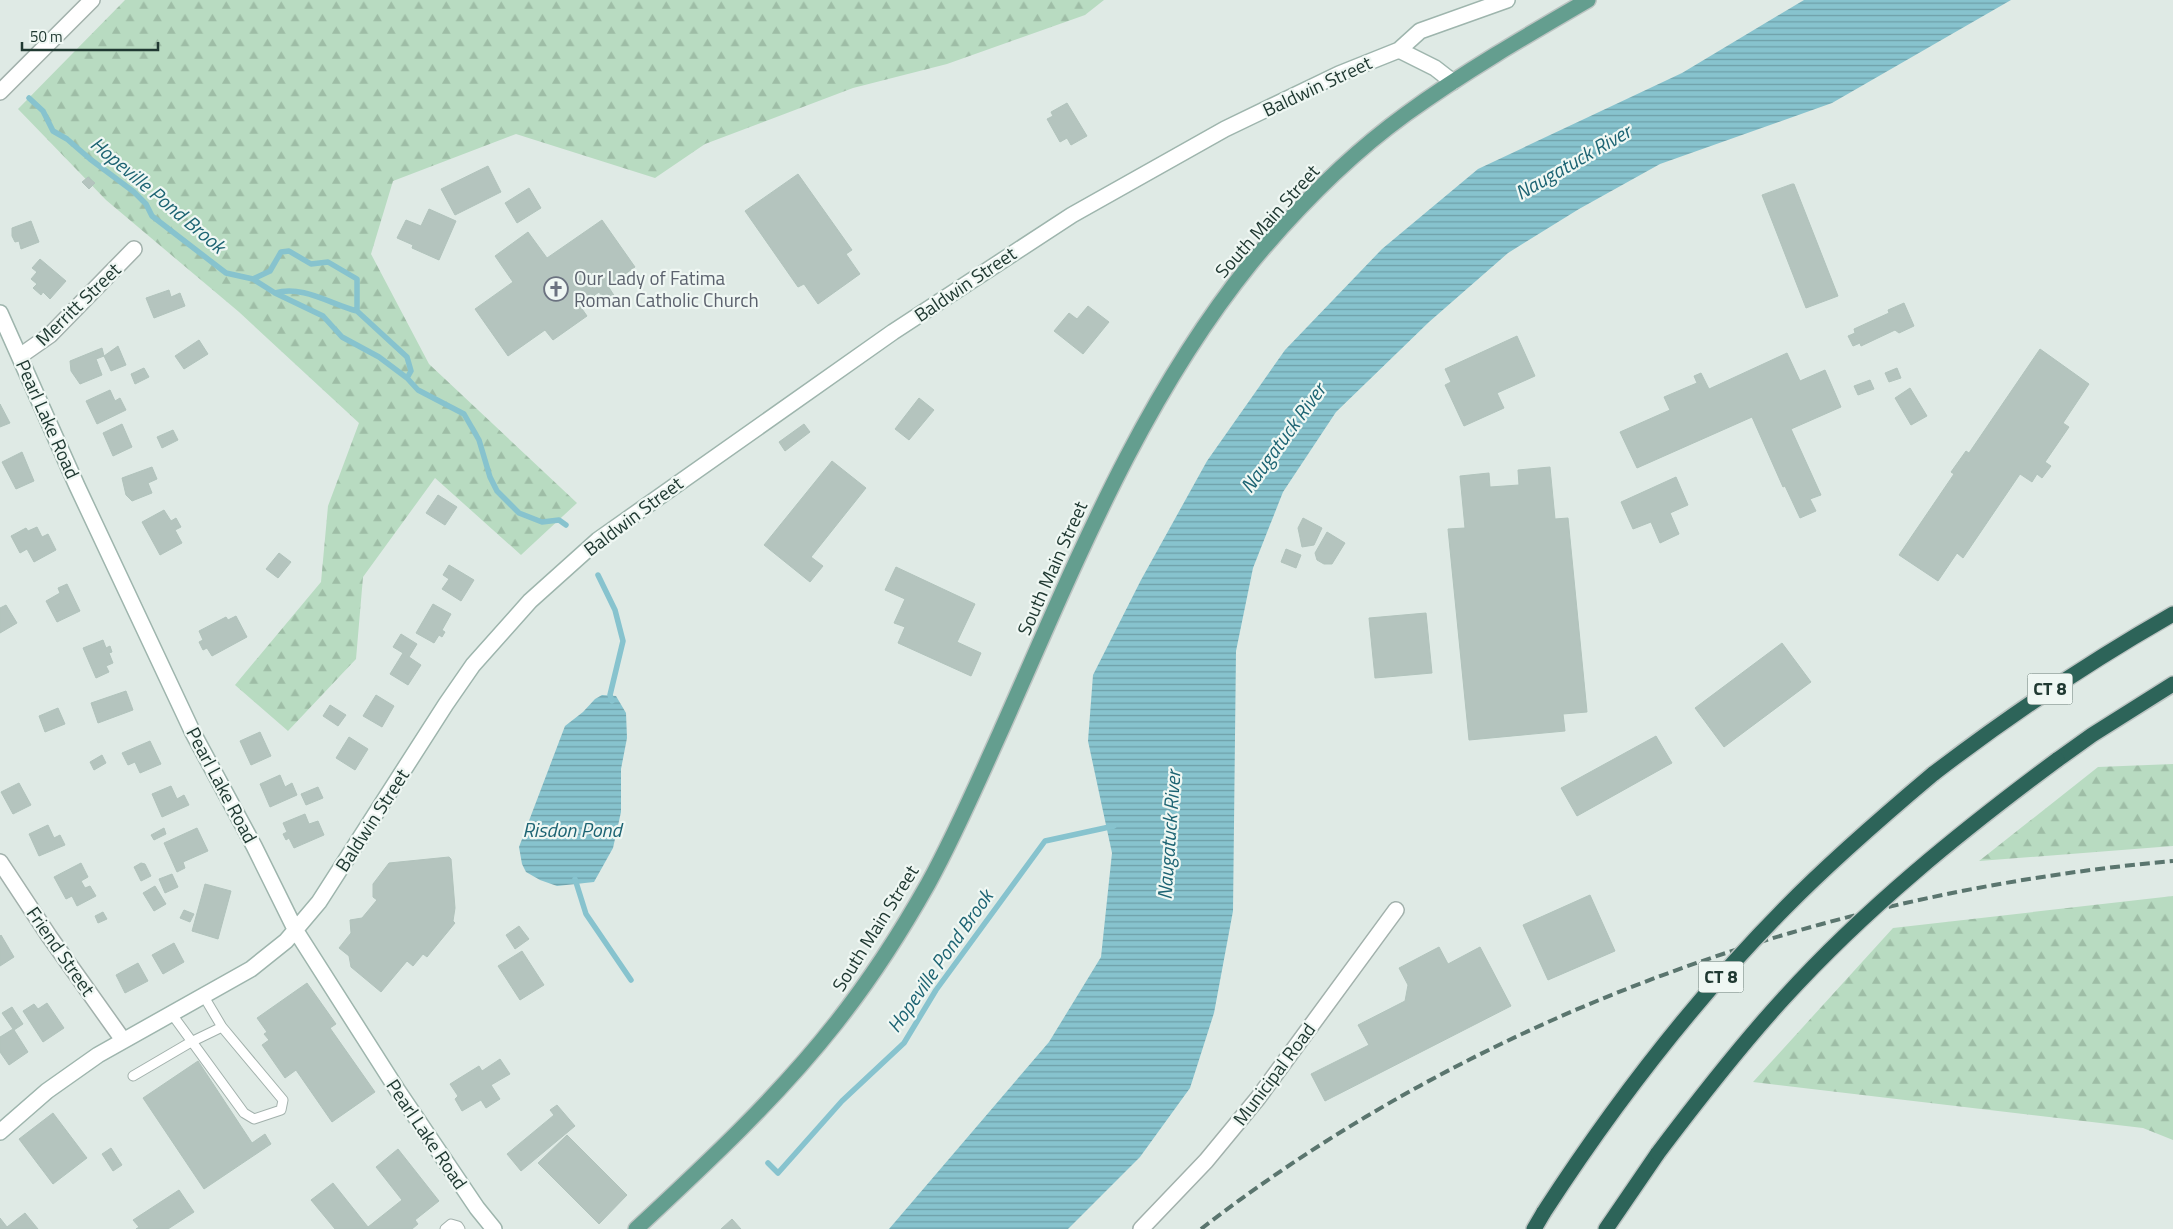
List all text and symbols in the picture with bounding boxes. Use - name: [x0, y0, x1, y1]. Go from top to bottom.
- scale bar: [22, 20, 159, 52]
- text: 50 m: [30, 25, 63, 48]
- street label: Baldwin Street: [1257, 47, 1377, 124]
- water label: Naugatuck River: [1509, 114, 1639, 207]
- water label: Hopeville Pond Brook: [84, 129, 234, 262]
- street label: South Main Street: [1208, 157, 1326, 284]
- street label: Baldwin Street: [908, 238, 1022, 329]
- street label: Merritt Street: [28, 255, 127, 352]
- place label: Our Lady of Fatima Roman Catholic Church: [574, 263, 759, 314]
- church icon: Our Lady of Fatima Roman Catholic Church: [543, 276, 569, 302]
- street label: Pearl Lake Road: [9, 355, 88, 483]
- water label: Naugatuck River: [1232, 374, 1335, 499]
- street label: Baldwin Street: [577, 468, 689, 563]
- street label: South Main Street: [1009, 496, 1094, 640]
- road number: CT 8: [2028, 674, 2072, 704]
- street label: Pearl Lake Road: [180, 722, 265, 848]
- street label: Baldwin Street: [327, 762, 416, 877]
- water label: Naugatuck River: [1149, 767, 1189, 901]
- water label: Risdon Pond: [523, 814, 623, 845]
- street label: South Main Street: [824, 859, 925, 997]
- water label: Hopeville Pond Brook: [879, 881, 1002, 1039]
- street label: Friend Street: [20, 900, 103, 1002]
- road number: CT 8: [1698, 962, 1744, 992]
- street label: Municipal Road: [1225, 1016, 1322, 1131]
- street label: Pearl Lake Road: [380, 1073, 475, 1195]

